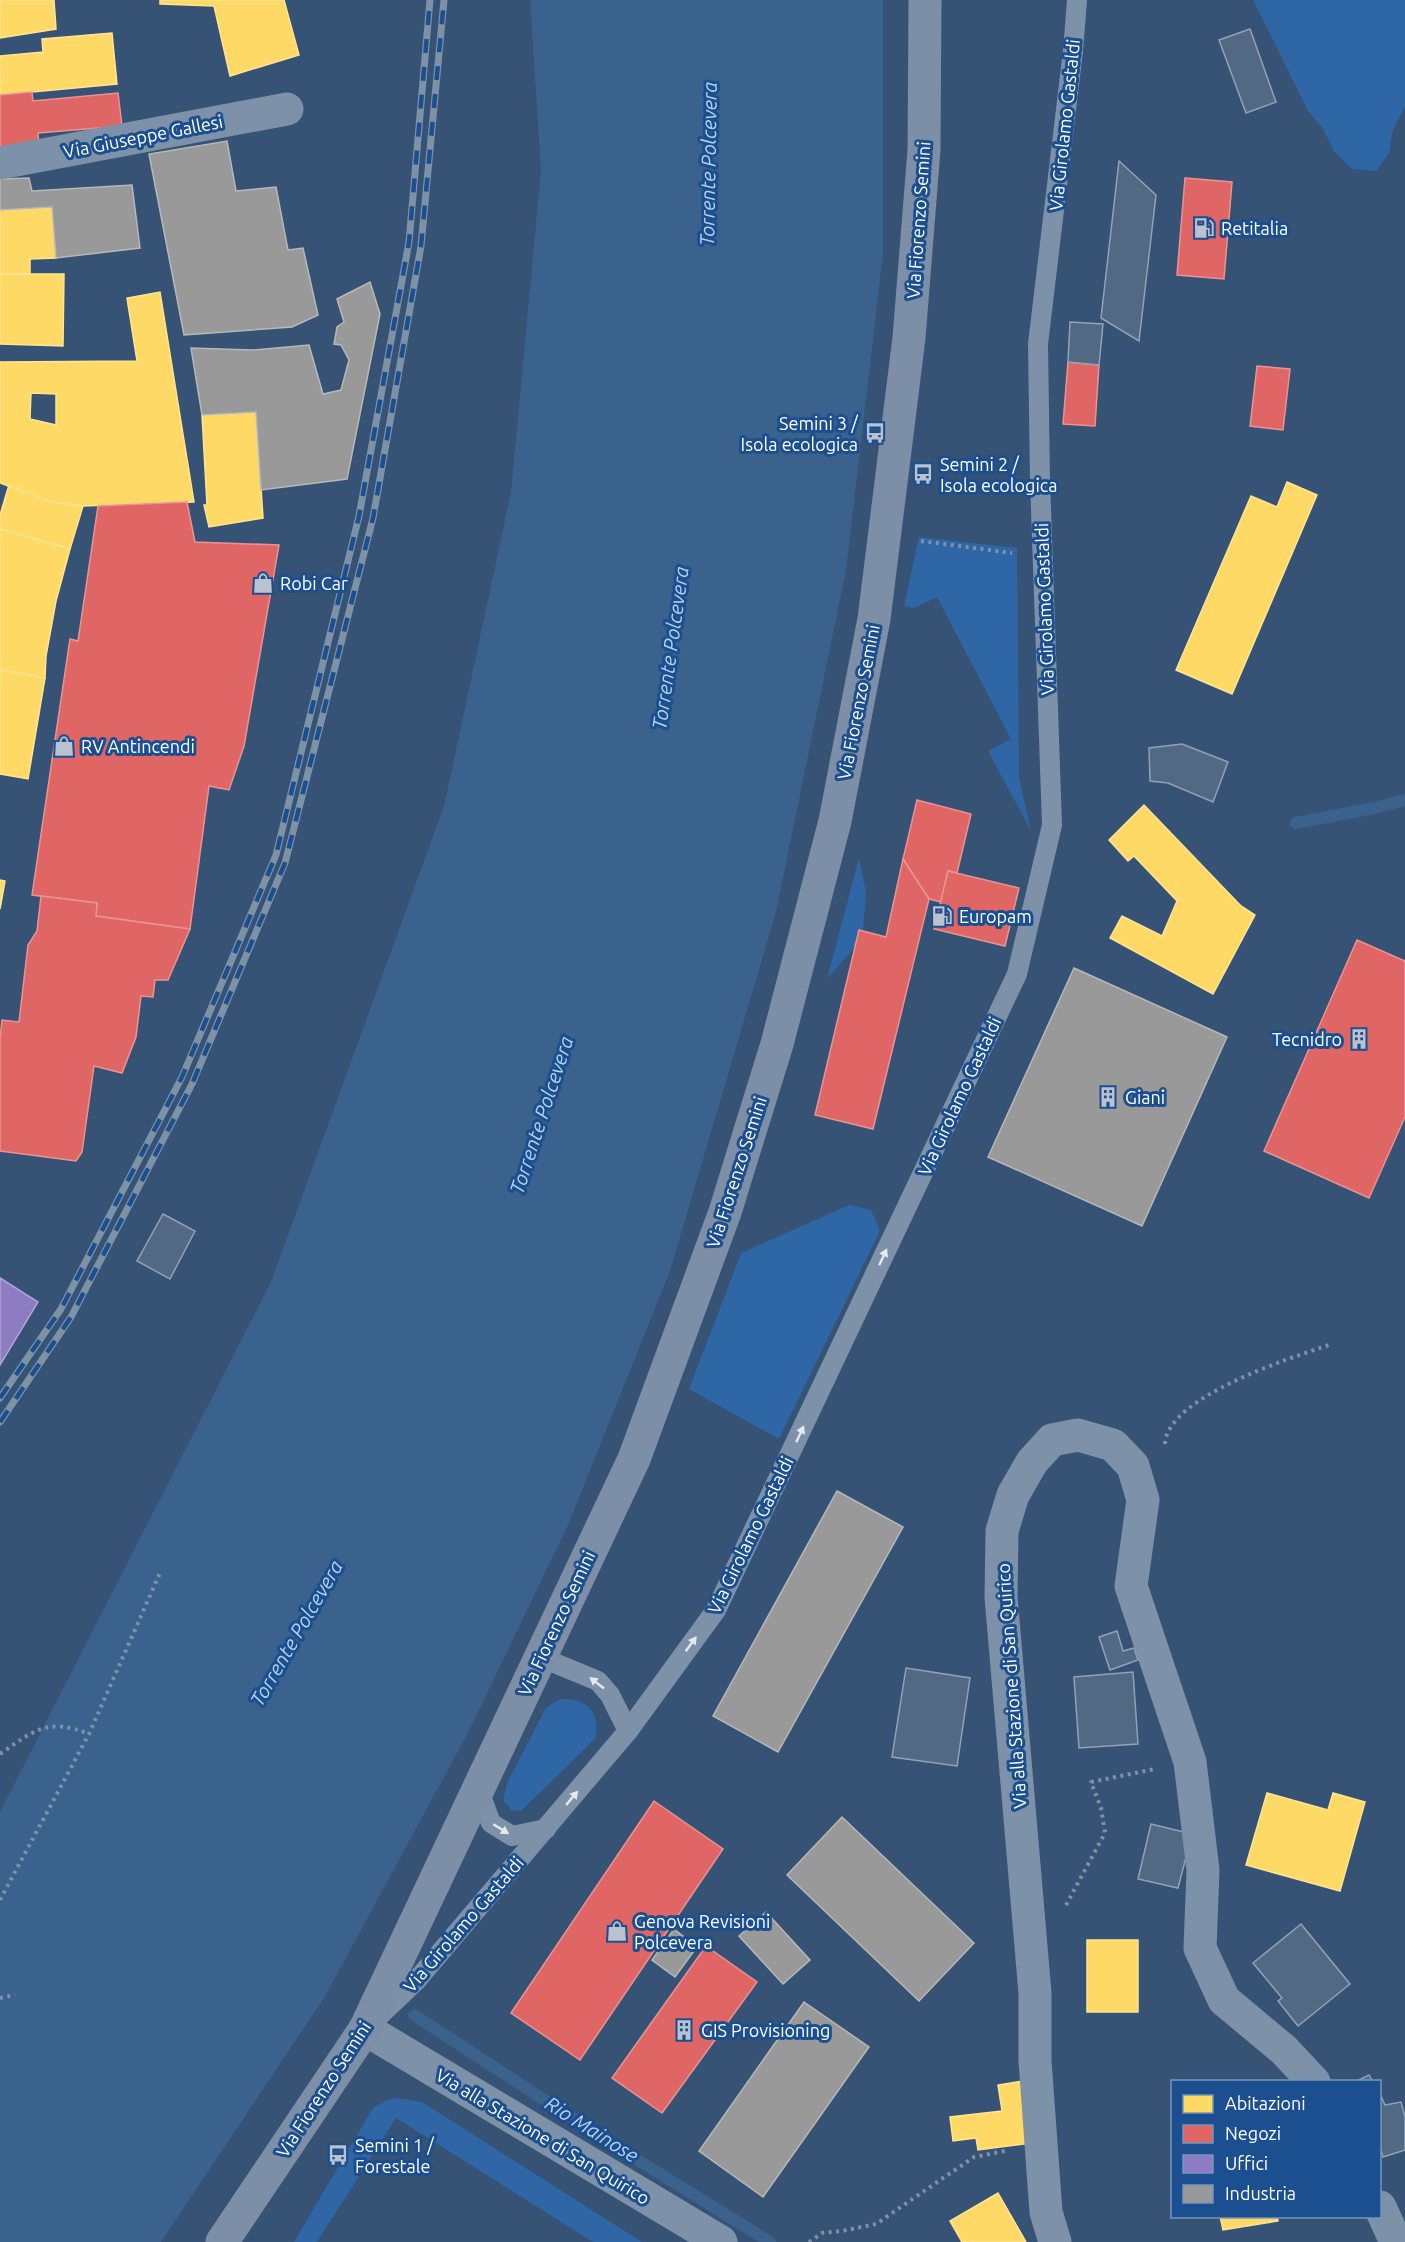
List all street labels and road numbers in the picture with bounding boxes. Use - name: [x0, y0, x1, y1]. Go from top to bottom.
- street label: Via Girolamo Gastaldi: [1045, 38, 1083, 212]
- street label: Via Giuseppe Gallesi: [62, 111, 224, 161]
- street label: Via Fiorenzo Semini: [903, 141, 933, 299]
- street label: Via Girolamo Gastaldi: [1031, 522, 1057, 696]
- street label: Via Fiorenzo Semini: [833, 623, 883, 781]
- street label: Via Girolamo Gastaldi: [913, 1014, 1005, 1178]
- street label: Via Fiorenzo Semini: [702, 1094, 770, 1250]
- street label: Via Girolamo Gastaldi: [703, 1453, 797, 1617]
- street label: Via Fiorenzo Semini: [514, 1547, 598, 1699]
- street label: Via alla Stazione di San Quirico: [992, 1563, 1031, 1809]
- street label: Via Girolamo Gastaldi: [399, 1852, 527, 1996]
- street label: Via Fiorenzo Semini: [272, 2017, 374, 2161]
- street label: Via alla Stazione di San Quirico: [432, 2064, 654, 2209]

